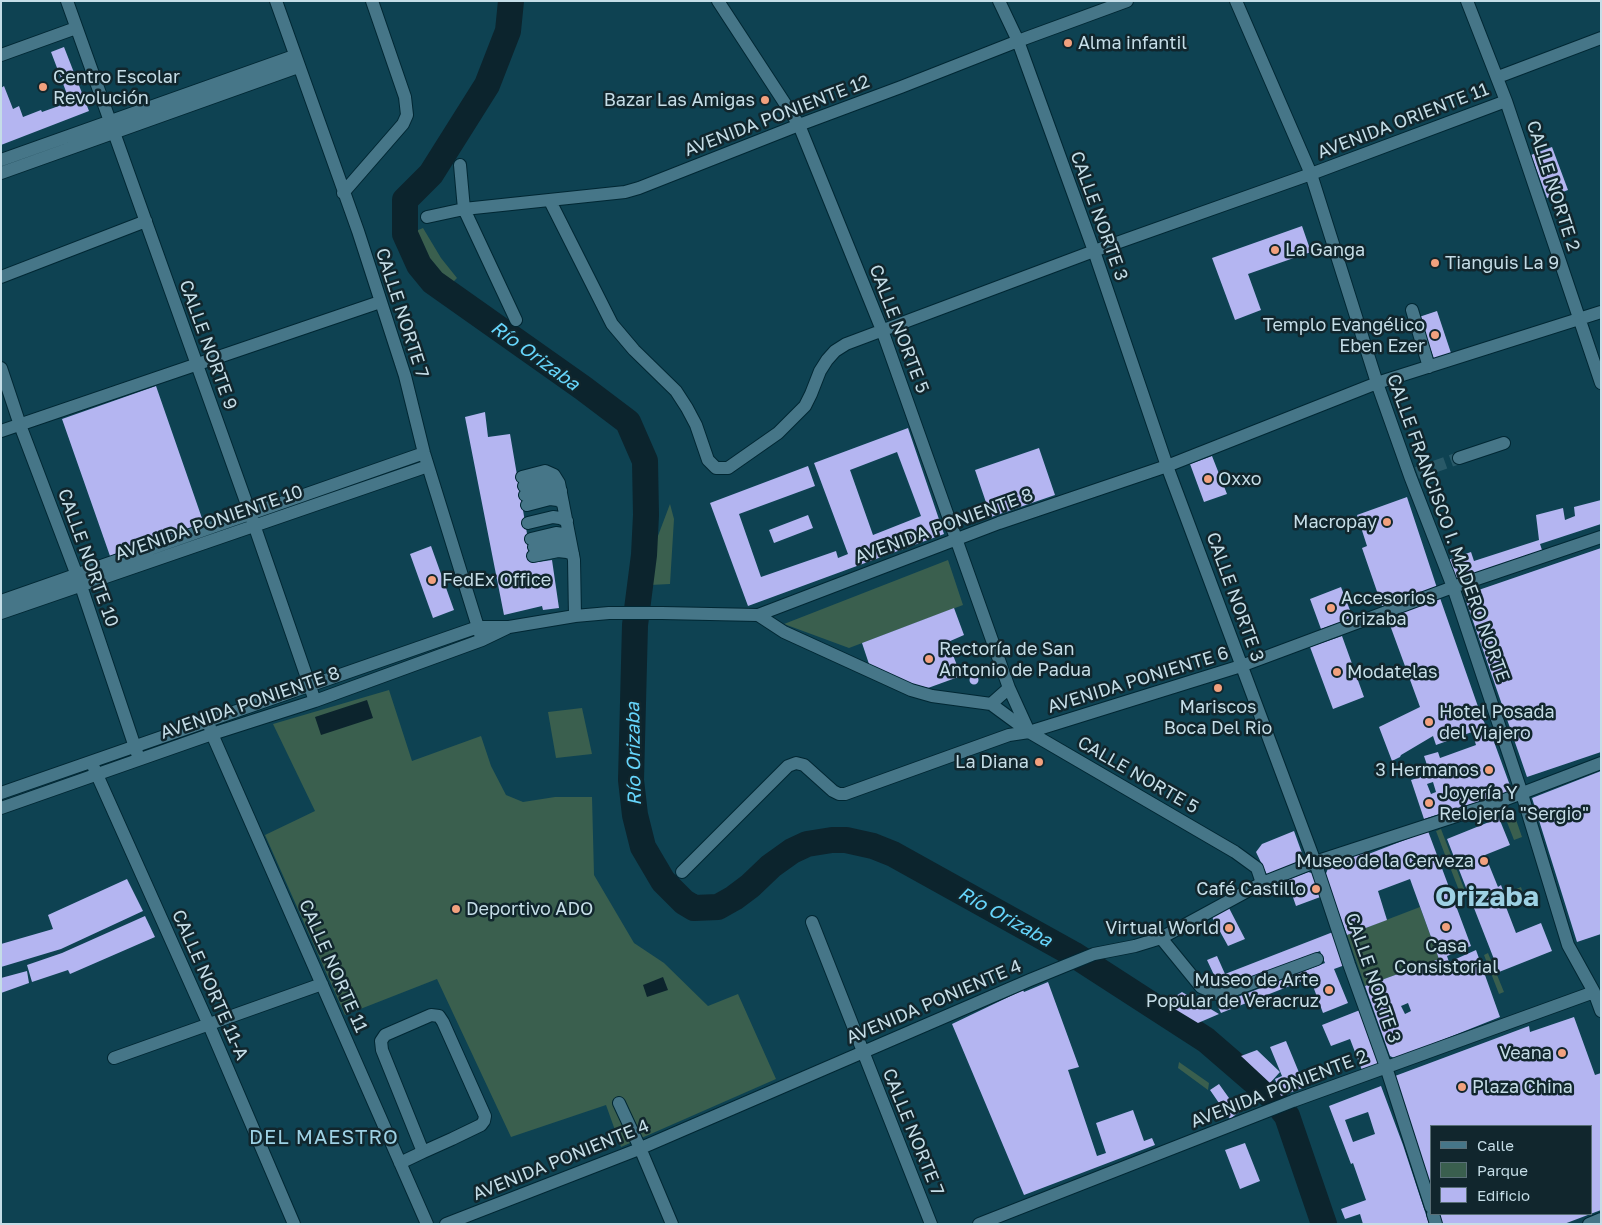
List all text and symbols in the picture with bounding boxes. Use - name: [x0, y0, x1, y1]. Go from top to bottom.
- place label: Alma infantil: [1078, 32, 1187, 54]
- marker: Alma infantil: [1062, 37, 1074, 49]
- place label: Centro Escolar Revolución: [53, 66, 180, 108]
- street label: AVENIDA PONIENTE 12: [681, 71, 873, 161]
- street label: AVENIDA ORIENTE 11: [1314, 78, 1492, 164]
- marker: Centro Escolar Revolución: [37, 81, 49, 93]
- place label: Bazar Las Amigas: [604, 89, 755, 111]
- marker: Bazar Las Amigas: [759, 94, 771, 106]
- street label: CALLE NORTE 2: [1522, 118, 1584, 254]
- street label: CALLE NORTE 3: [1066, 148, 1132, 284]
- place label: La Ganga: [1285, 239, 1365, 261]
- marker: La Ganga: [1269, 244, 1281, 256]
- street label: CALLE NORTE 7: [371, 245, 433, 381]
- place label: Tianguis La 9: [1445, 252, 1559, 274]
- marker: Tianguis La 9: [1429, 257, 1441, 269]
- street label: CALLE NORTE 5: [865, 262, 933, 396]
- street label: CALLE NORTE 9: [175, 277, 241, 413]
- place label: Templo Evangélico Eben Ezer: [1263, 314, 1425, 356]
- water label: Río Orizaba: [486, 316, 584, 396]
- marker: Templo Evangélico Eben Ezer: [1429, 329, 1441, 341]
- street label: CALLE FRANCISCO I. MADERO NORTE: [1382, 371, 1514, 685]
- place label: Oxxo: [1218, 468, 1262, 490]
- marker: Oxxo: [1202, 473, 1214, 485]
- street label: AVENIDA PONIENTE 10: [112, 481, 306, 565]
- street label: AVENIDA PONIENTE 8: [852, 484, 1036, 568]
- street label: CALLE NORTE 10: [53, 486, 123, 630]
- place label: Macropay: [1293, 511, 1377, 533]
- marker: Macropay: [1381, 516, 1393, 528]
- street label: CALLE NORTE 3: [1202, 529, 1268, 665]
- place label: FedEx Office: [442, 569, 551, 591]
- marker: FedEx Office: [426, 574, 438, 586]
- place label: Accesorios Orizaba: [1341, 587, 1435, 630]
- marker: Accesorios Orizaba: [1325, 602, 1337, 614]
- place label: Rectoría de San Antonio de Padua: [939, 638, 1091, 681]
- street label: AVENIDA PONIENTE 6: [1045, 642, 1231, 718]
- marker: Rectoría de San Antonio de Padua: [923, 653, 935, 665]
- place label: Modatelas: [1347, 661, 1437, 683]
- street label: AVENIDA PONIENTE 8: [157, 662, 343, 744]
- marker: Modatelas: [1331, 666, 1343, 678]
- marker: Mariscos Boca Del Rio: [1212, 682, 1224, 694]
- place label: Mariscos Boca Del Rio: [1164, 696, 1272, 739]
- place label: Hotel Posada del Viajero: [1439, 701, 1555, 744]
- water label: Río Orizaba: [622, 702, 646, 806]
- marker: Hotel Posada del Viajero: [1423, 716, 1435, 728]
- street label: CALLE NORTE 5: [1074, 732, 1202, 818]
- place label: La Diana: [955, 751, 1029, 773]
- marker: La Diana: [1033, 756, 1045, 768]
- place label: 3 Hermanos: [1375, 759, 1479, 781]
- marker: 3 Hermanos: [1483, 764, 1495, 776]
- place label: Joyería Y Relojería "Sergio": [1439, 782, 1589, 824]
- marker: Joyería Y Relojería "Sergio": [1423, 797, 1435, 809]
- place label: Museo de la Cerveza: [1296, 850, 1474, 872]
- marker: Museo de la Cerveza: [1478, 855, 1490, 867]
- place label: Café Castillo: [1196, 878, 1306, 900]
- district label: Orizaba: [1435, 880, 1539, 914]
- water label: Río Orizaba: [954, 882, 1056, 952]
- marker: Café Castillo: [1310, 883, 1322, 895]
- street label: CALLE NORTE 11: [294, 896, 372, 1036]
- place label: Deportivo ADO: [466, 898, 593, 920]
- marker: Deportivo ADO: [450, 903, 462, 915]
- street label: CALLE NORTE 11-A: [167, 907, 253, 1063]
- street label: CALLE NORTE 3: [1341, 910, 1405, 1046]
- place label: Virtual World: [1105, 917, 1219, 939]
- marker: Casa Consistorial: [1440, 921, 1452, 933]
- marker: Virtual World: [1223, 922, 1235, 934]
- place label: Casa Consistorial: [1394, 935, 1498, 978]
- street label: AVENIDA PONIENTE 4: [843, 955, 1025, 1049]
- place label: Museo de Arte Popular de Veracruz: [1146, 969, 1319, 1012]
- marker: Museo de Arte Popular de Veracruz: [1323, 984, 1335, 996]
- place label: Veana: [1499, 1042, 1552, 1064]
- street label: AVENIDA PONIENTE 2: [1187, 1045, 1371, 1133]
- marker: Veana: [1556, 1047, 1568, 1059]
- street label: CALLE NORTE 7: [878, 1065, 948, 1199]
- place label: Plaza China: [1472, 1076, 1573, 1098]
- marker: Plaza China: [1456, 1081, 1468, 1093]
- street label: AVENIDA PONIENTE 4: [470, 1115, 652, 1205]
- legend: [1430, 1125, 1592, 1215]
- district label: DEL MAESTRO: [248, 1126, 400, 1150]
- text: Calle: [1477, 1136, 1514, 1154]
- text: Parque: [1477, 1161, 1528, 1179]
- text: Edificio: [1477, 1186, 1530, 1204]

